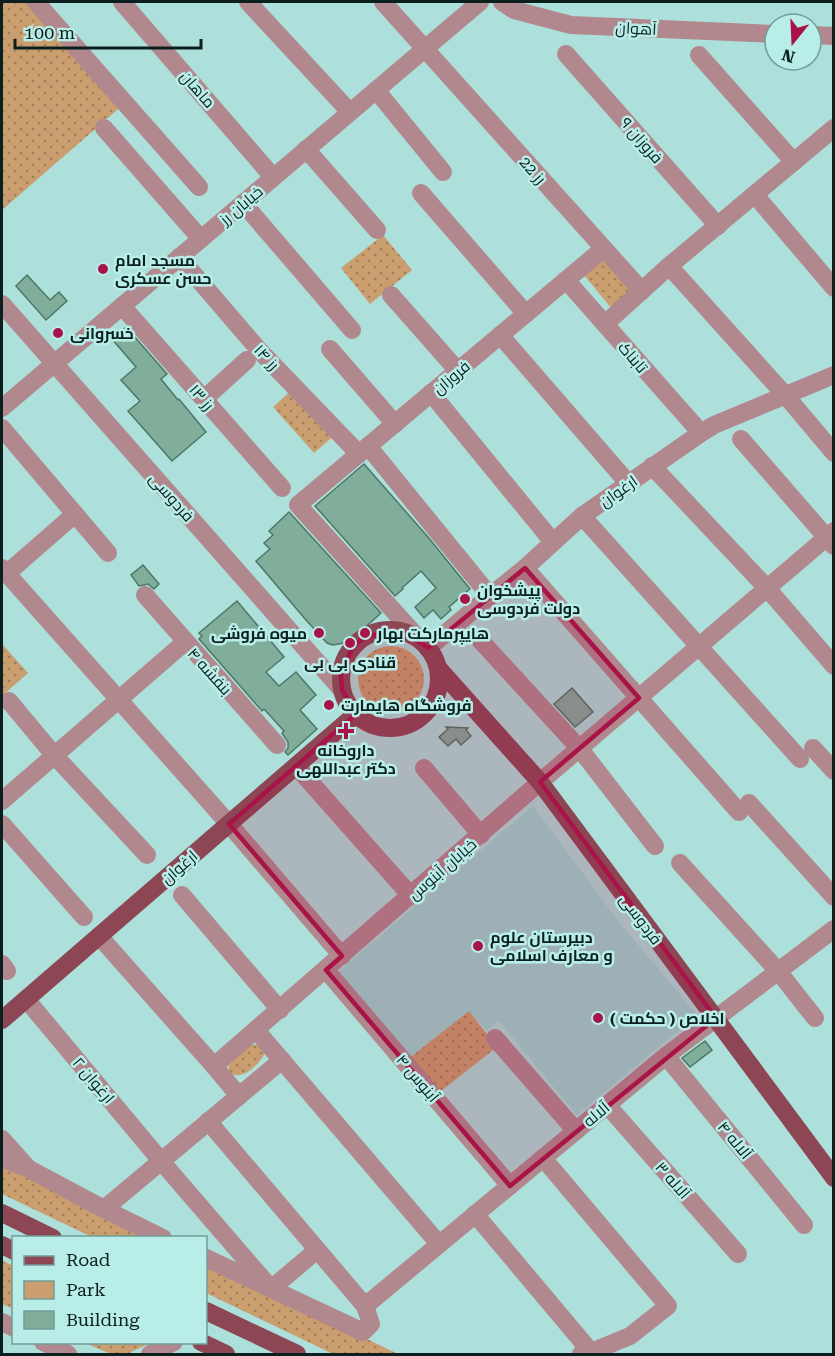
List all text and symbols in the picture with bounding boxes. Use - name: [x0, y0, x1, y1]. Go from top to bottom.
- scale bar: [15, 12, 201, 50]
- north arrow: [763, 12, 823, 72]
- street label: آهوان: [615, 18, 658, 40]
- text: 100 m: [24, 22, 75, 43]
- text: N: [780, 45, 797, 67]
- street label: ماهان: [176, 67, 219, 112]
- street label: فروزان ۹: [616, 113, 667, 168]
- street label: رز 22: [515, 153, 550, 188]
- street label: خیابان رز: [215, 182, 267, 230]
- place label: مسجد امام حسن عسکری: [115, 251, 212, 288]
- marker: مسجد امام حسن عسکری: [96, 262, 110, 276]
- place label: خسروانی: [70, 324, 134, 343]
- marker: خسروانی: [51, 326, 65, 340]
- street label: تابناک: [614, 338, 652, 377]
- street label: رز ۱۴: [250, 341, 283, 374]
- street label: فروزان: [429, 356, 474, 399]
- street label: رز ۱۳: [185, 380, 218, 414]
- street label: فردوسی: [145, 469, 198, 526]
- street label: ارغوان: [596, 472, 642, 512]
- place label: پیشخوان دولت فردوسی: [477, 581, 580, 618]
- marker: پیشخوان دولت فردوسی: [458, 592, 472, 606]
- place label: میوه فروشی: [211, 624, 307, 643]
- place label: هایپرمارکت بهار: [376, 624, 489, 645]
- marker: میوه فروشی: [312, 626, 326, 640]
- marker: هایپرمارکت بهار: [358, 626, 372, 640]
- marker: قنادی بی بی: [343, 636, 357, 650]
- street label: بنفشه ۴: [184, 644, 236, 699]
- place label: قنادی بی بی: [304, 653, 396, 672]
- place label: فروشگاه هایمارت: [341, 696, 472, 715]
- marker: فروشگاه هایمارت: [322, 698, 336, 712]
- marker: داروخانه دکتر عبداللهی: [339, 724, 353, 738]
- place label: داروخانه دکتر عبداللهی: [296, 741, 396, 778]
- street label: خیابان آبنوس: [404, 835, 481, 905]
- street label: ارغوان: [157, 846, 202, 889]
- street label: فردوسی: [615, 890, 666, 949]
- place label: دبیرستان علوم و معارف اسلامی: [490, 928, 613, 965]
- marker: دبیرستان علوم و معارف اسلامی: [471, 939, 485, 953]
- place label: اخلاص ( حکمت ): [610, 1009, 725, 1028]
- marker: اخلاص ( حکمت ): [591, 1011, 605, 1025]
- street label: آبنوس ۴: [391, 1051, 444, 1107]
- street label: ارغوان ۲: [68, 1053, 118, 1108]
- street label: آلاله: [579, 1098, 614, 1131]
- street label: آلاله ۴: [714, 1118, 756, 1164]
- street label: آلاله ۳: [651, 1158, 694, 1203]
- legend: [12, 1236, 207, 1344]
- text: Road: [66, 1249, 111, 1270]
- text: Park: [66, 1279, 106, 1300]
- text: Building: [66, 1309, 140, 1330]

